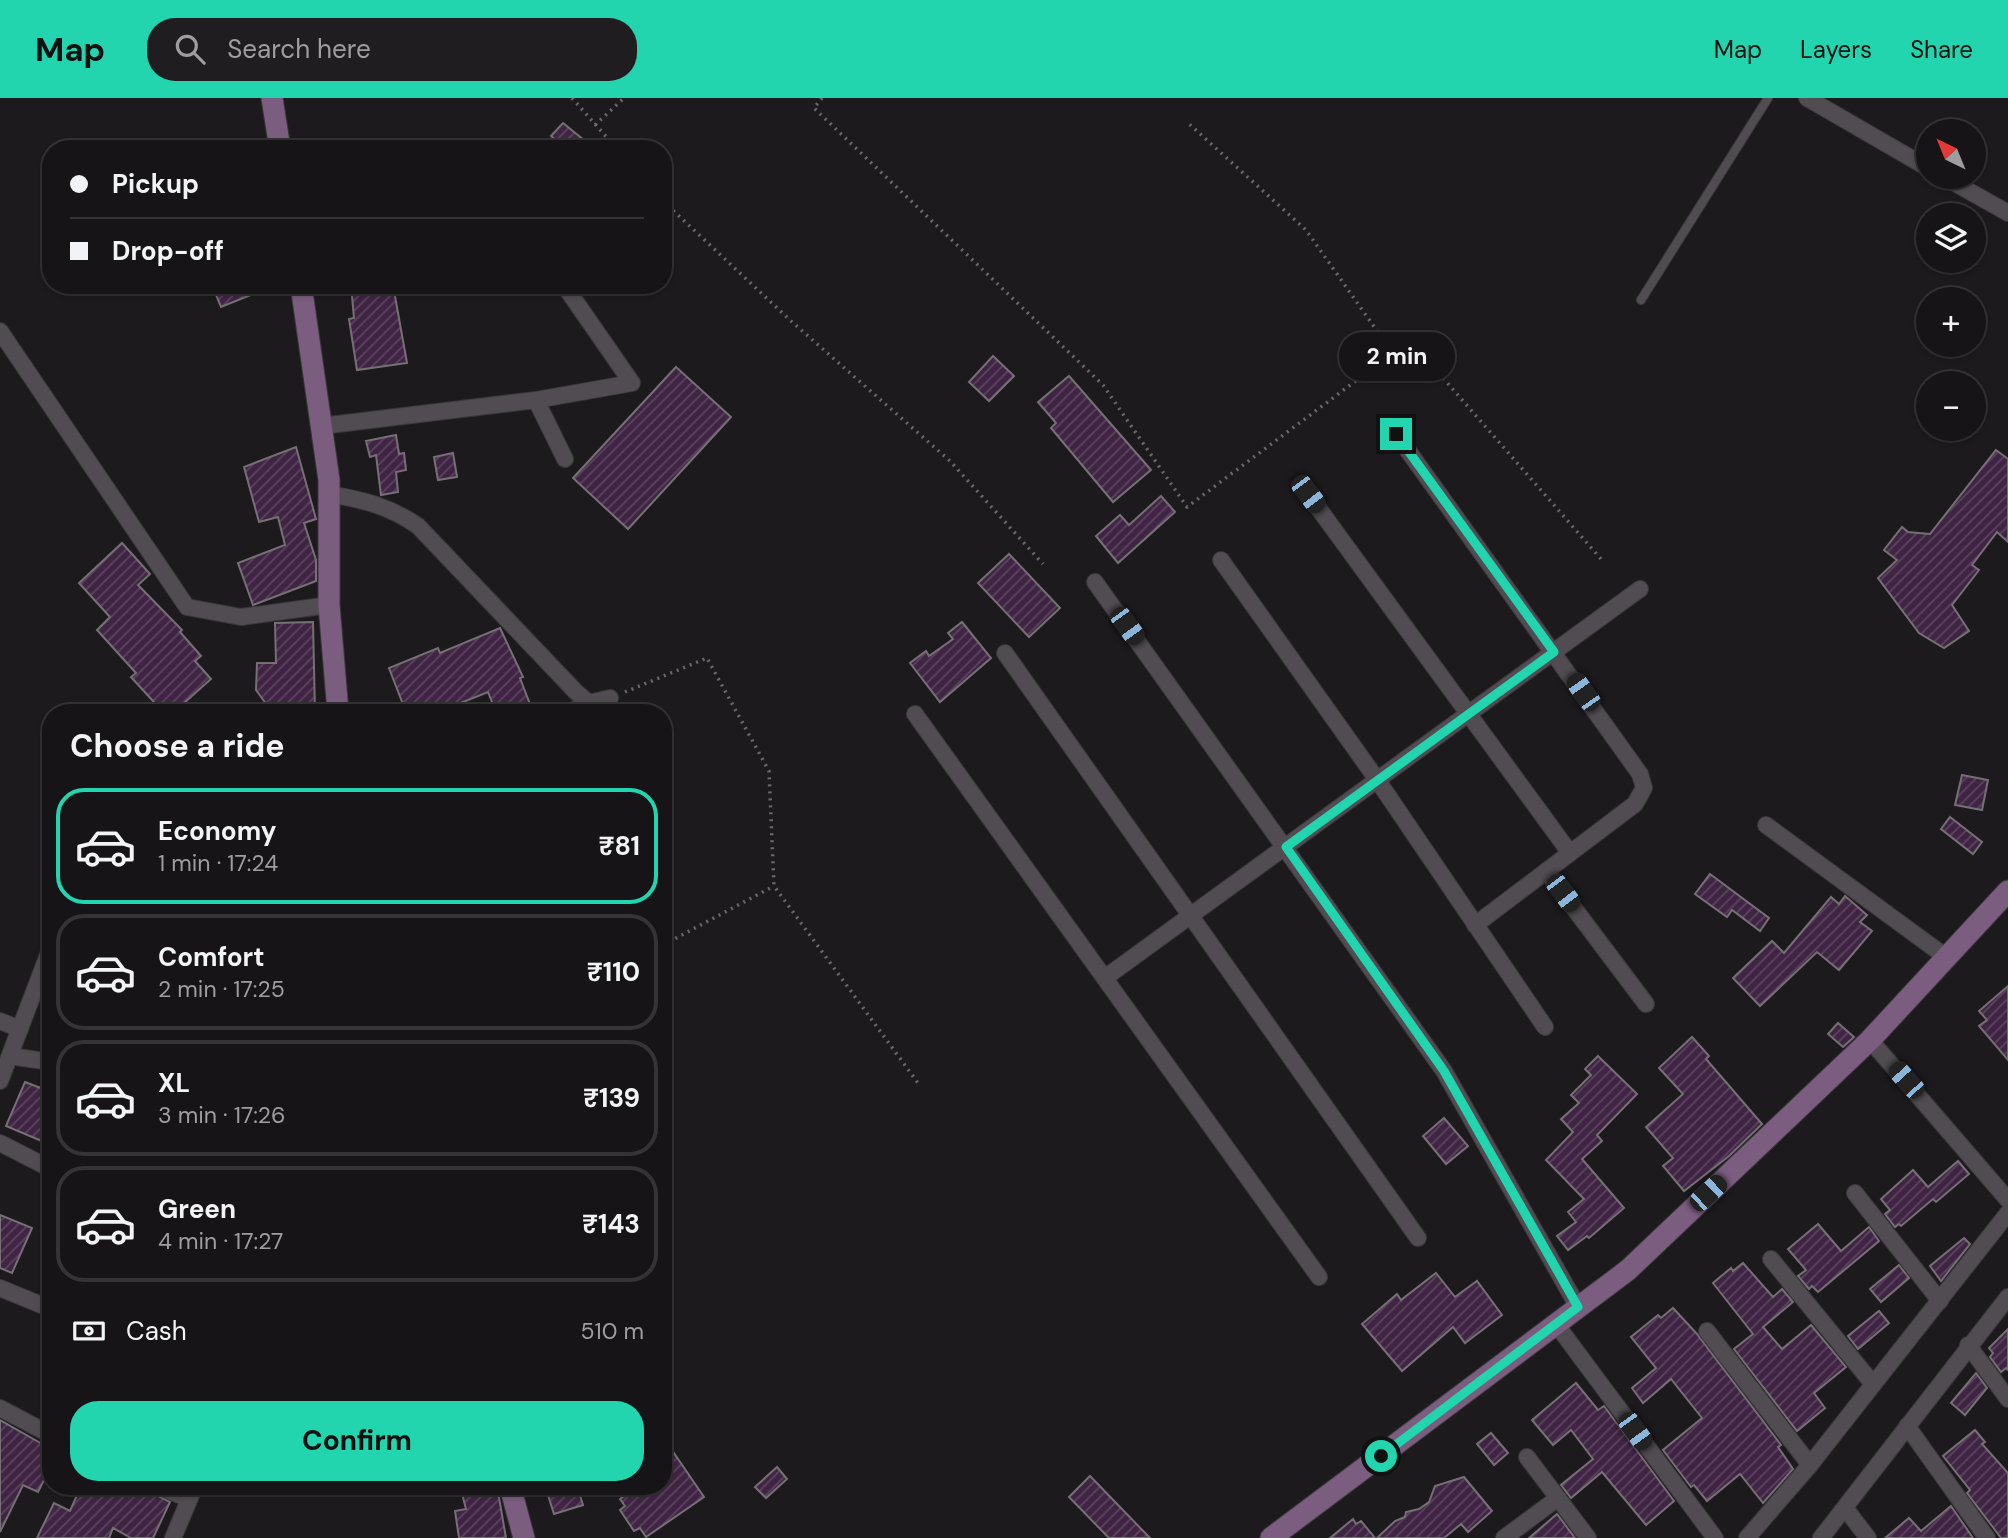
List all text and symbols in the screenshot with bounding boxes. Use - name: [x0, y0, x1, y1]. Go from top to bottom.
- search box: [147, 18, 637, 81]
- text: Map: [35, 28, 105, 71]
- icon: search: [171, 30, 209, 68]
- text: Search here: [227, 32, 371, 66]
- text: Map: [1714, 34, 1762, 65]
- text: Layers: [1800, 34, 1872, 65]
- text: Share: [1910, 34, 1973, 65]
- north arrow: [1916, 119, 1986, 189]
- map controls: [1916, 119, 1986, 441]
- text: Pickup: [112, 167, 199, 201]
- button: layers: [1916, 203, 1986, 273]
- text: Drop-off: [112, 234, 224, 268]
- button: +: [1916, 287, 1986, 357]
- callout: 2 min: [1338, 332, 1454, 382]
- text: 2 min: [1367, 341, 1427, 371]
- button: −: [1916, 371, 1986, 441]
- route end: [1380, 418, 1412, 450]
- car: [1287, 471, 1330, 517]
- car: [1107, 603, 1148, 649]
- car: [1563, 669, 1604, 715]
- text: Choose a ride: [70, 725, 285, 767]
- text: Economy: [158, 814, 276, 848]
- icon: car: [74, 815, 137, 878]
- text: ₹81: [599, 829, 640, 863]
- text: 1 min · 17:24: [158, 848, 278, 878]
- car: [1542, 870, 1585, 916]
- text: Comfort: [158, 940, 264, 974]
- icon: car: [74, 941, 137, 1004]
- text: ₹110: [587, 955, 640, 989]
- text: 2 min · 17:25: [158, 974, 285, 1004]
- car: [1885, 1057, 1928, 1103]
- text: XL: [158, 1066, 190, 1100]
- icon: car: [74, 1067, 137, 1130]
- text: ₹139: [583, 1081, 640, 1115]
- text: 3 min · 17:26: [158, 1100, 286, 1130]
- car: [1686, 1171, 1731, 1215]
- text: Green: [158, 1192, 236, 1226]
- icon: car: [74, 1193, 137, 1256]
- text: ₹143: [582, 1207, 640, 1241]
- text: 4 min · 17:27: [158, 1226, 283, 1256]
- icon: cash: [70, 1312, 108, 1350]
- text: Cash: [126, 1314, 187, 1348]
- text: 510 m: [580, 1316, 644, 1346]
- button: Confirm: [70, 1401, 644, 1481]
- car: [1615, 1408, 1656, 1454]
- route start: [1365, 1440, 1397, 1472]

